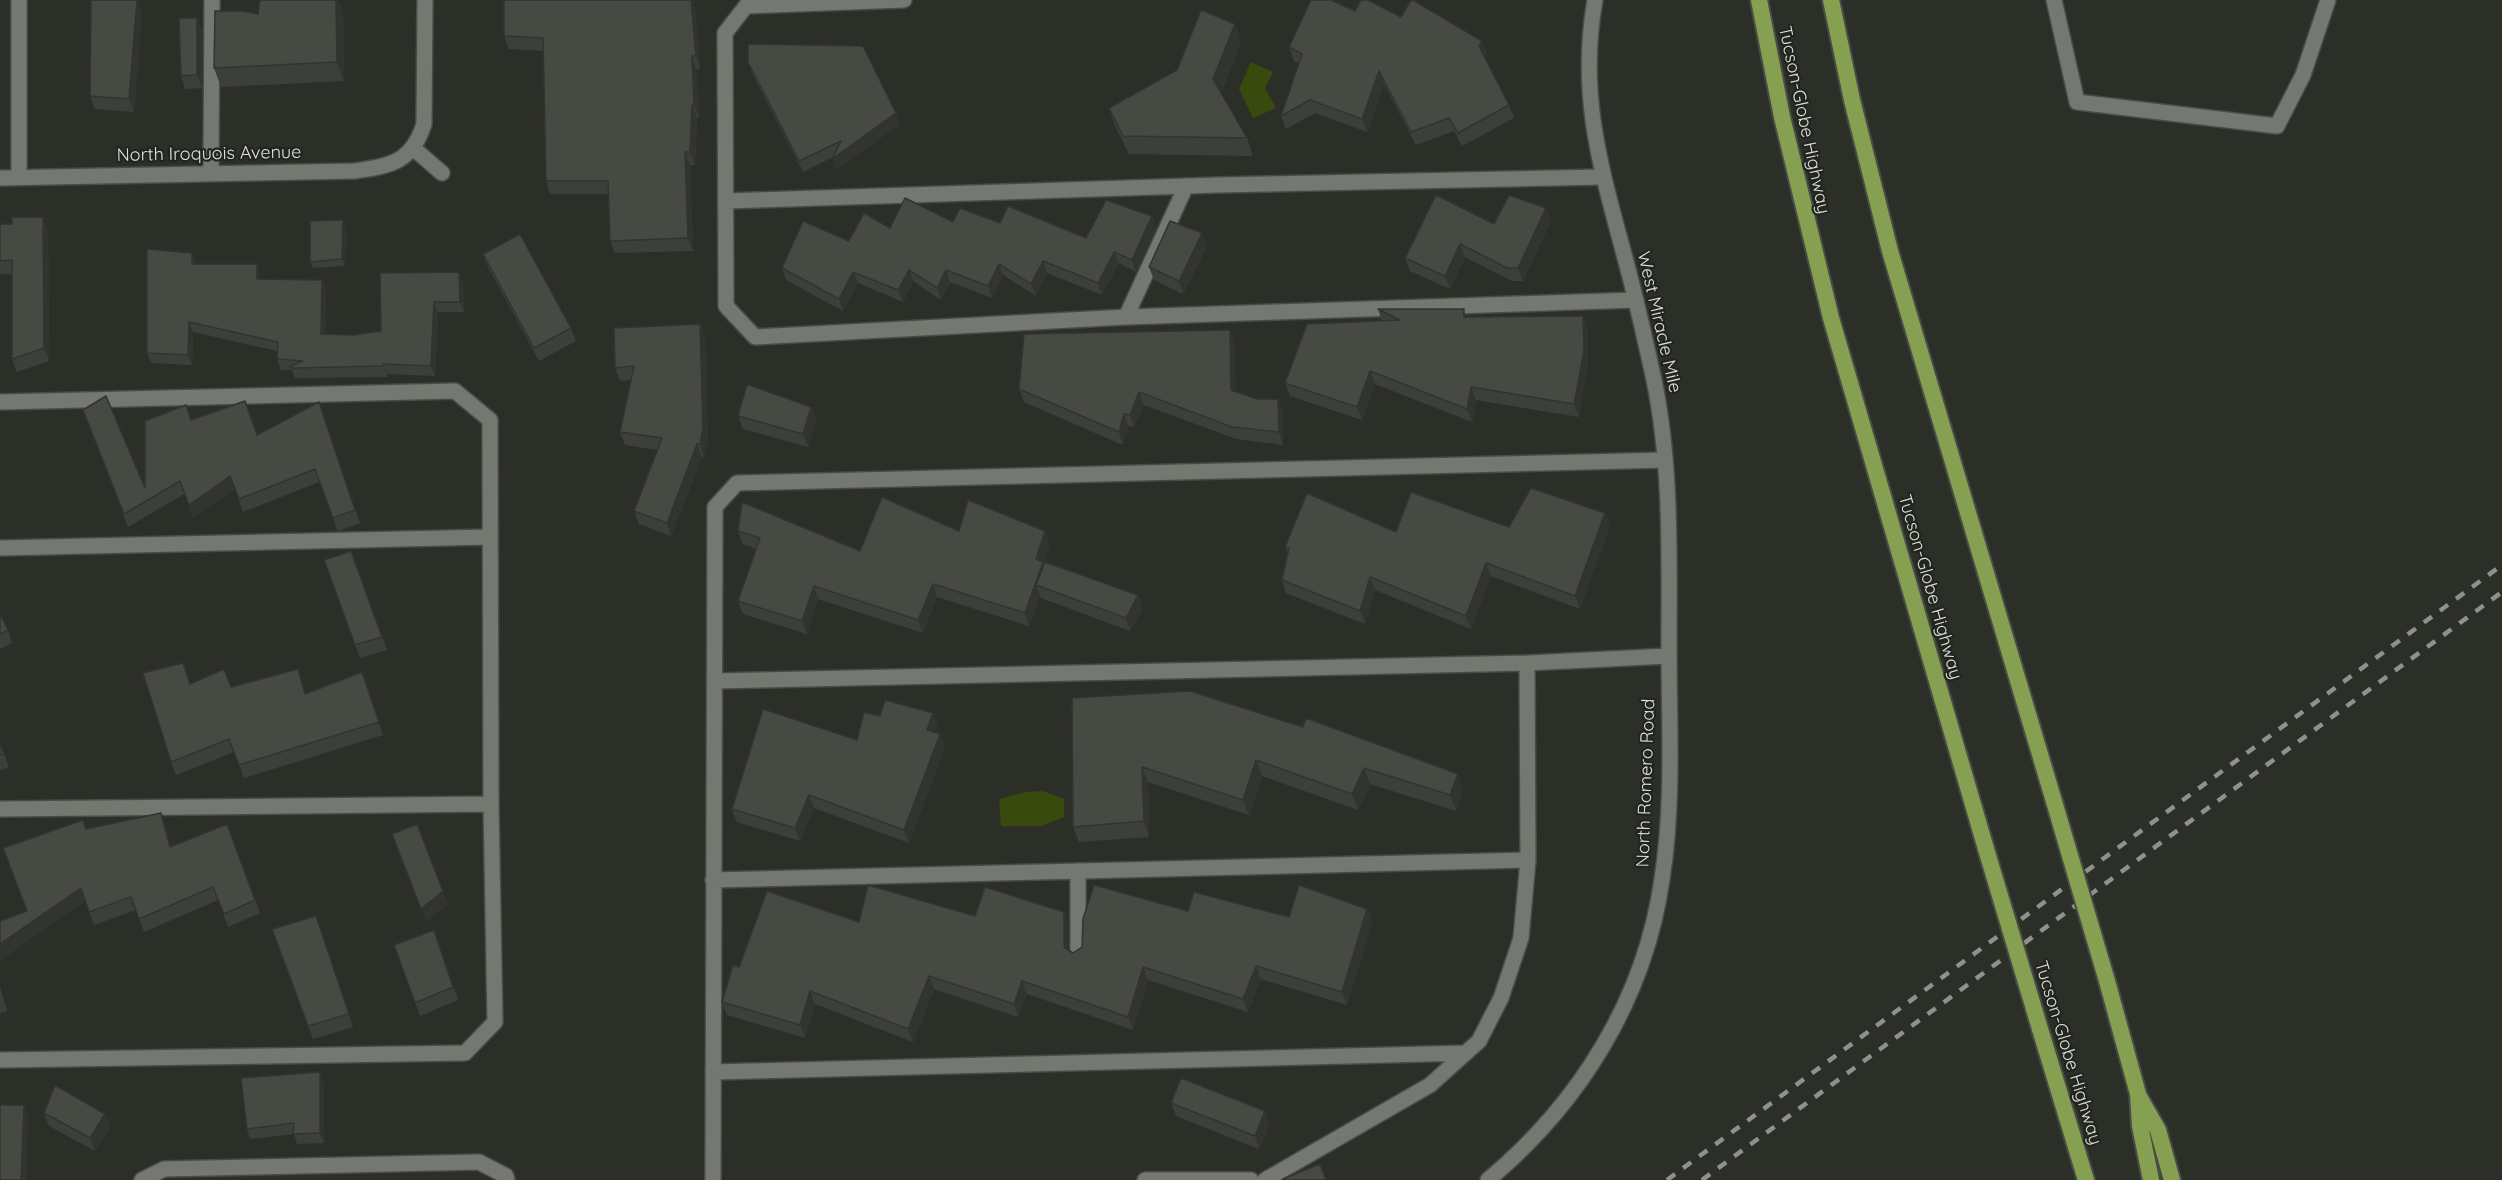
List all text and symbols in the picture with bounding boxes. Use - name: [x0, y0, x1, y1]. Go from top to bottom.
- street label: Tucson-Globe Highway: [1774, 24, 1834, 216]
- street label: North Iroquois Avenue: [116, 142, 302, 166]
- street label: West Miracle Mile: [1632, 249, 1686, 395]
- street label: Tucson-Globe Highway: [1893, 492, 1967, 682]
- street label: North Romero Road: [1632, 698, 1660, 868]
- street label: Tucson-Globe Highway: [2030, 958, 2106, 1148]

